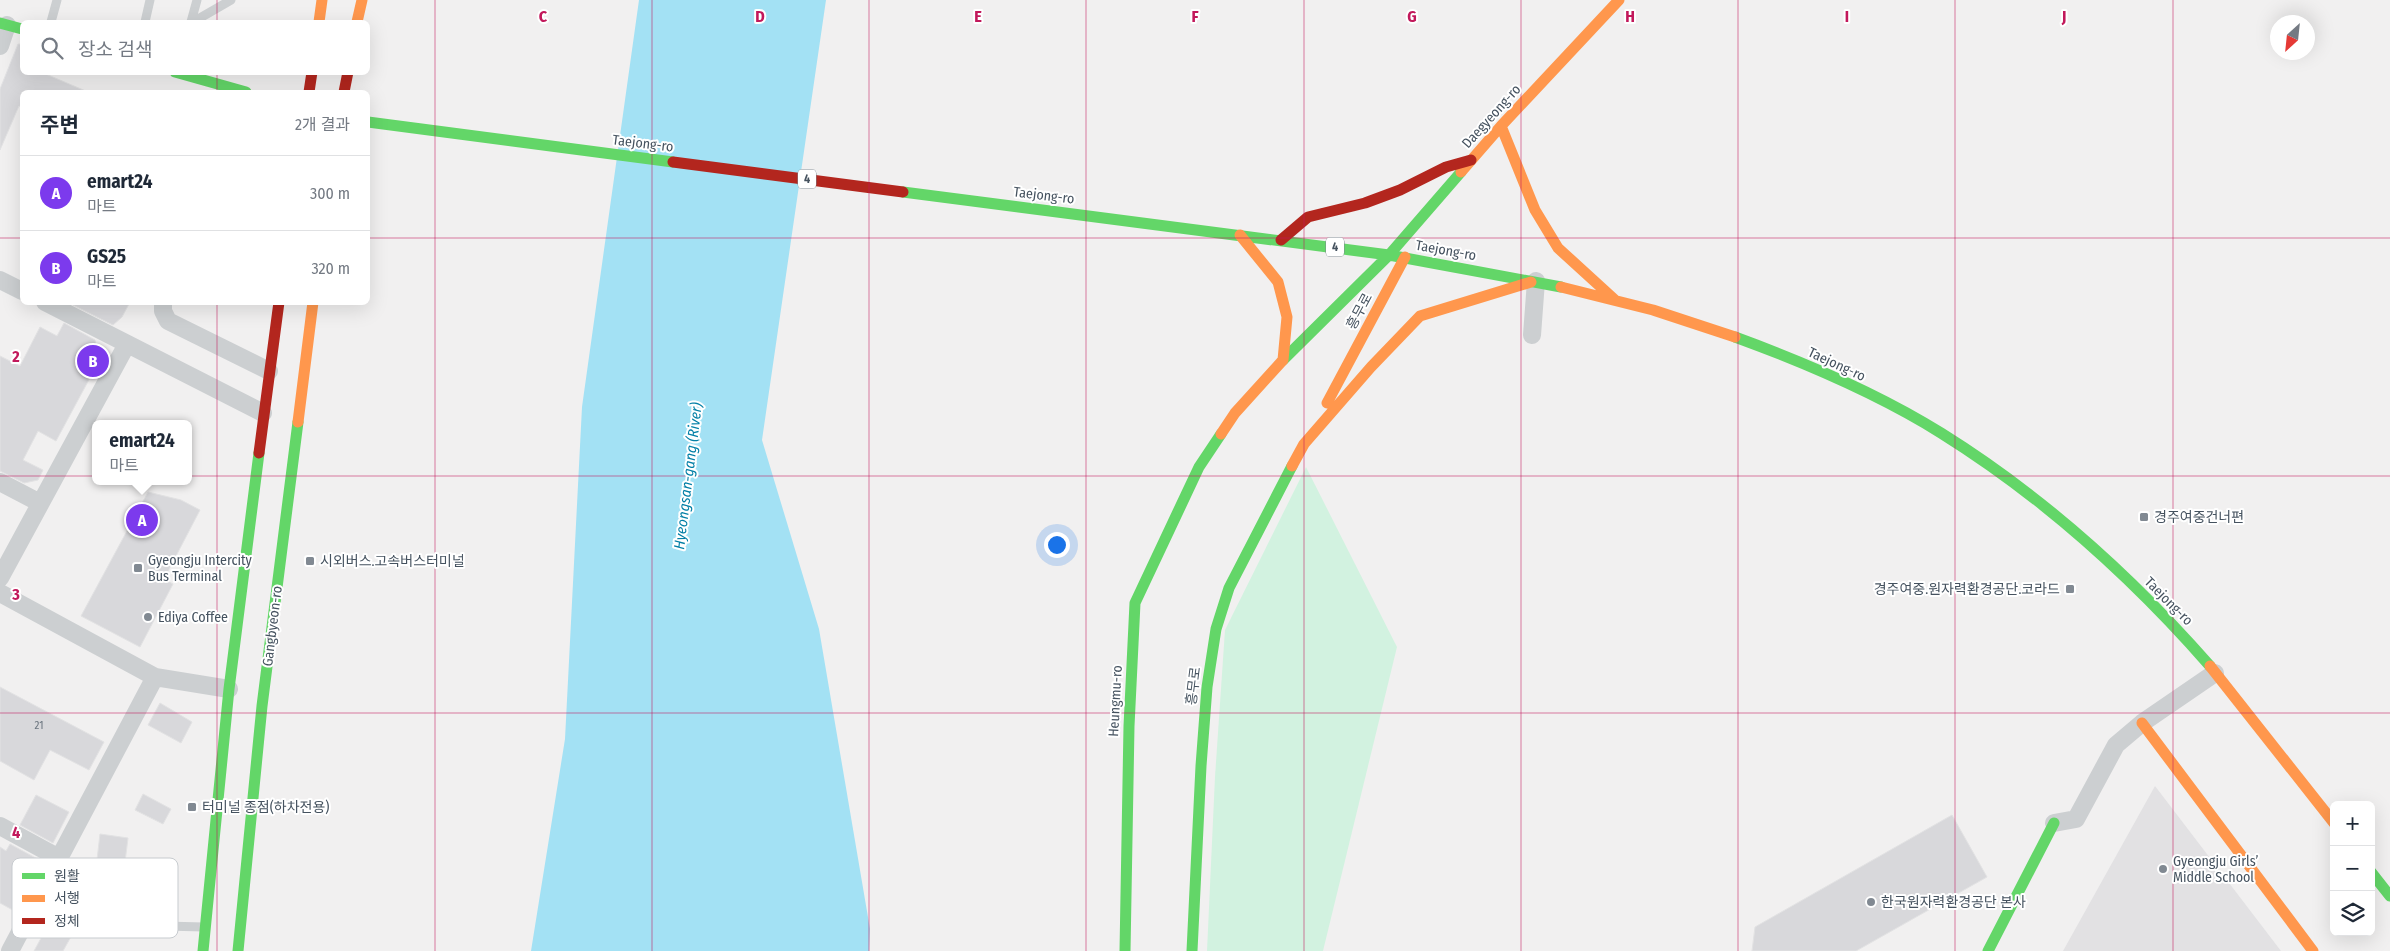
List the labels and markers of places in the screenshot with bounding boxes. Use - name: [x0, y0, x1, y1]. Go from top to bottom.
- pin: B: [77, 342, 109, 380]
- pin: A: [126, 501, 158, 539]
- place label: 경주여중건너편: [2154, 509, 2244, 526]
- marker: 경주여중건너편: [2138, 511, 2150, 523]
- place label: Gyeongju Intercity Bus Terminal: [148, 552, 252, 585]
- place label: 시외버스.고속버스터미널: [320, 553, 465, 570]
- marker: 시외버스.고속버스터미널: [304, 555, 316, 567]
- marker: Gyeongju Intercity Bus Terminal: [132, 562, 144, 574]
- place label: 경주여중.원자력환경공단.코라드: [1874, 581, 2060, 598]
- marker: 경주여중.원자력환경공단.코라드: [2064, 583, 2076, 595]
- place label: Ediya Coffee: [158, 609, 228, 626]
- marker: Ediya Coffee: [142, 611, 154, 623]
- place label: 터미널 종점(하차전용): [202, 799, 329, 816]
- marker: 터미널 종점(하차전용): [186, 801, 198, 813]
- place label: Gyeongju Girls’ Middle School: [2173, 853, 2258, 886]
- marker: Gyeongju Girls’ Middle School: [2157, 863, 2169, 875]
- place label: 한국원자력환경공단 본사: [1881, 894, 2026, 911]
- marker: 한국원자력환경공단 본사: [1865, 896, 1877, 908]

